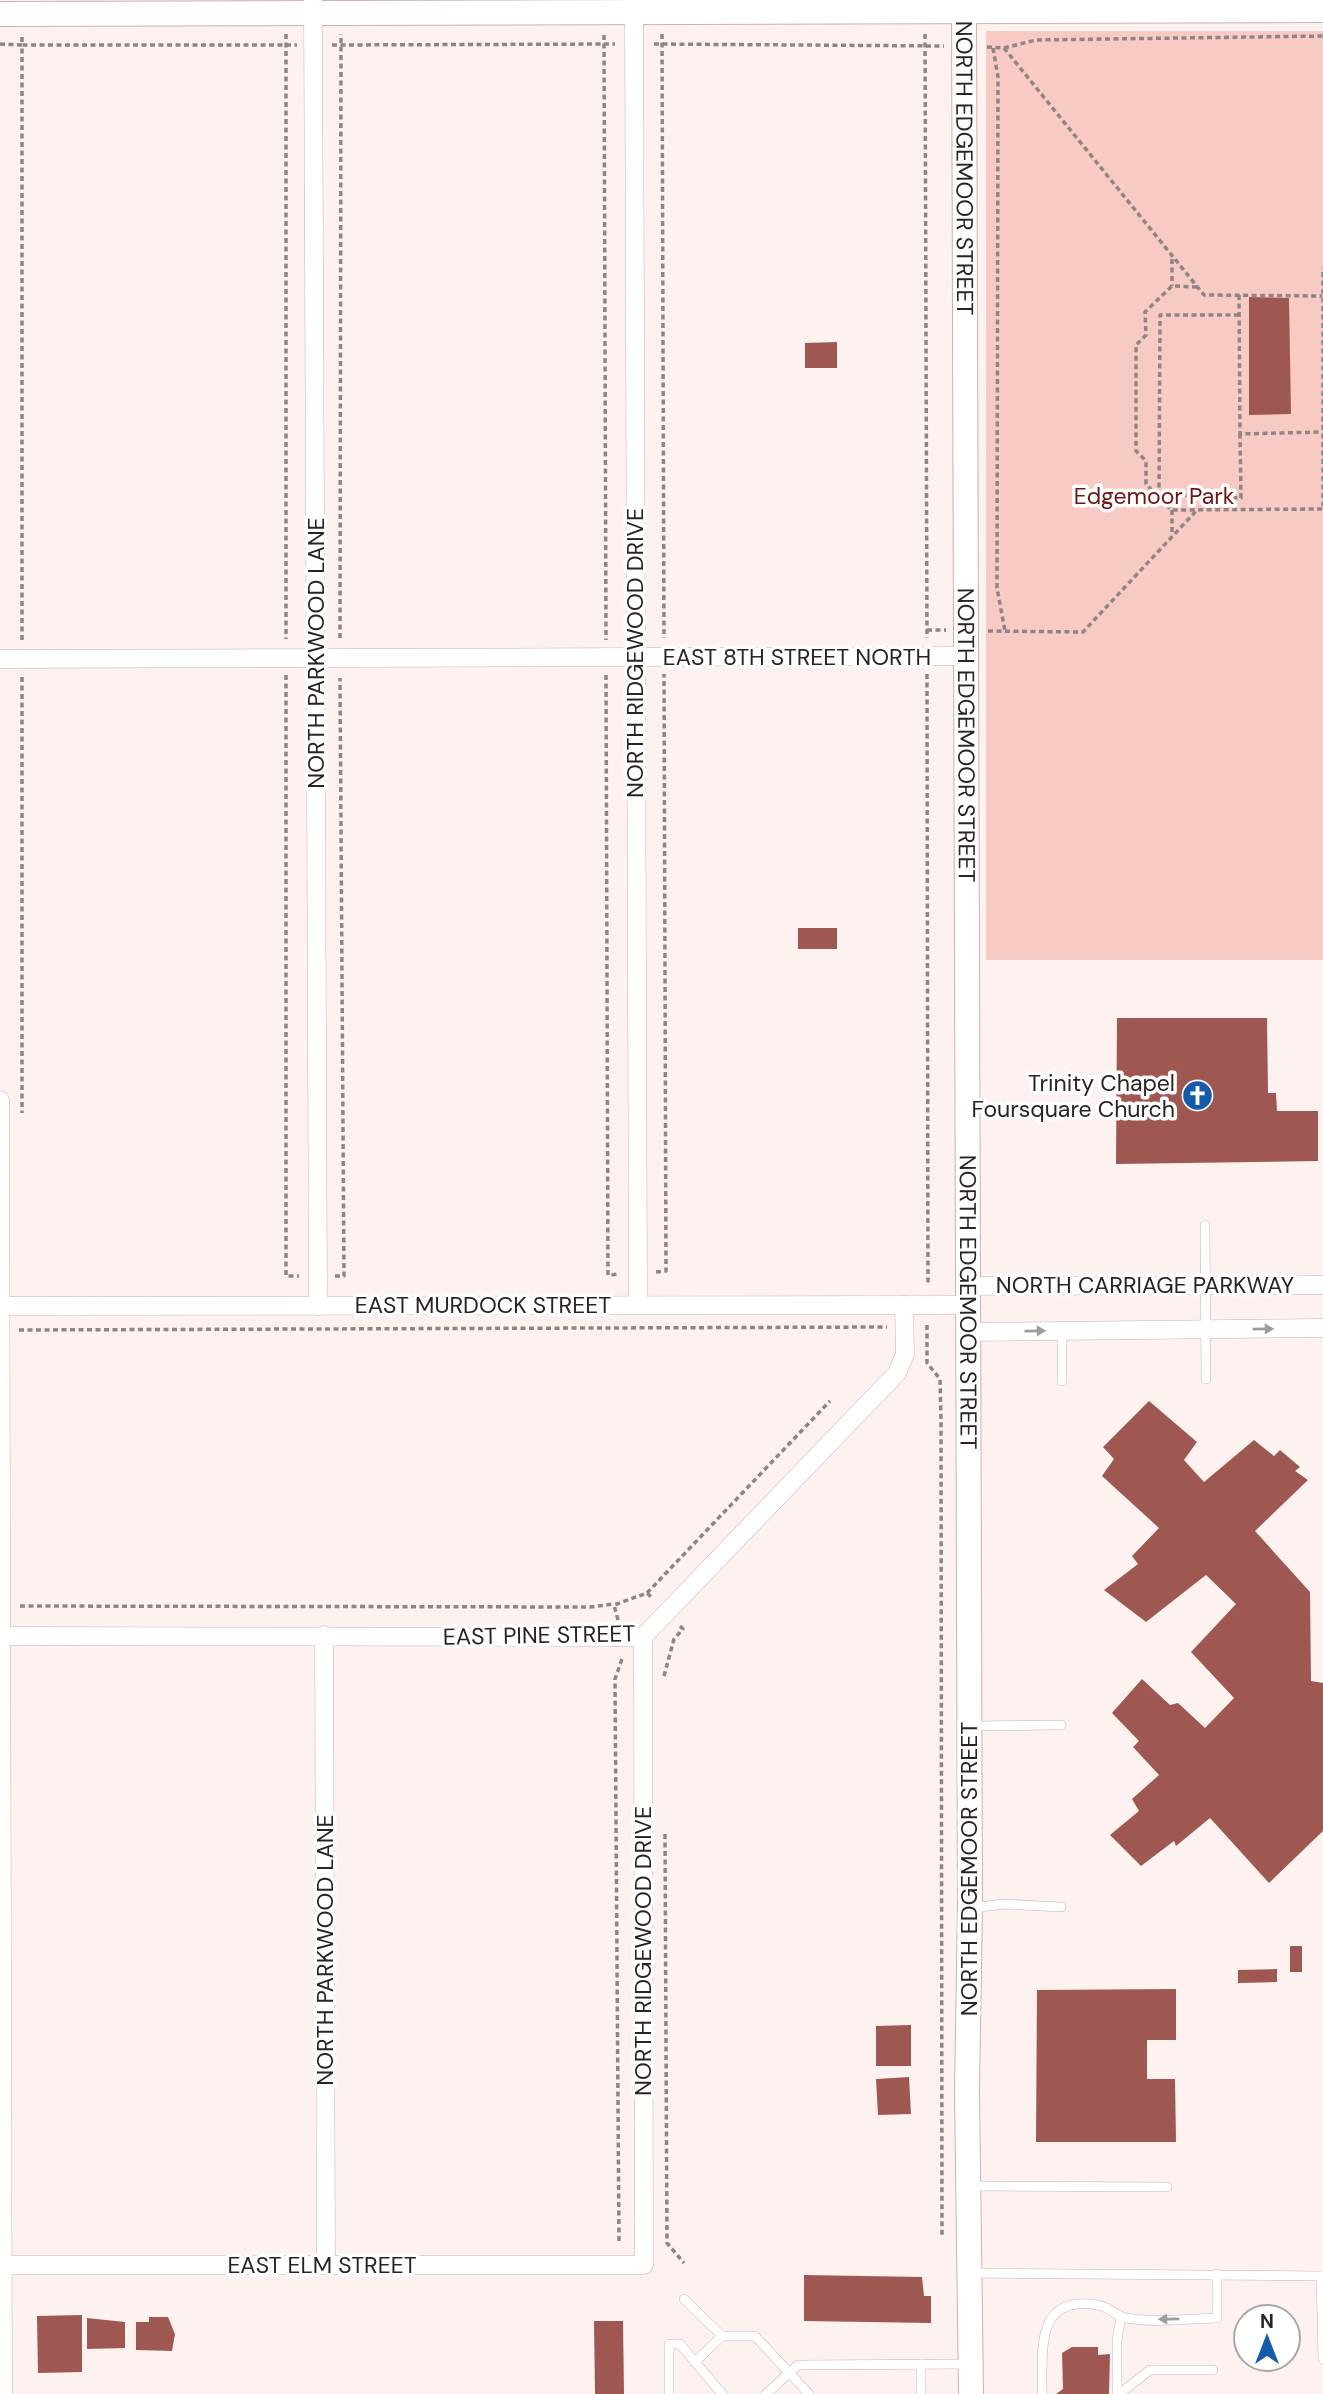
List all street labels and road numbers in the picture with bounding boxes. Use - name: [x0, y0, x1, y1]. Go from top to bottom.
- street label: NORTH EDGEMOOR STREET: [949, 21, 980, 315]
- street label: NORTH RIDGEWOOD DRIVE: [620, 508, 650, 798]
- street label: NORTH PARKWOOD LANE: [301, 517, 331, 789]
- street label: NORTH EDGEMOOR STREET: [951, 588, 982, 882]
- street label: EAST 8TH STREET NORTH: [663, 642, 931, 672]
- street label: NORTH EDGEMOOR STREET: [953, 1155, 984, 1449]
- street label: NORTH CARRIAGE PARKWAY: [996, 1270, 1294, 1300]
- street label: EAST MURDOCK STREET: [355, 1290, 611, 1320]
- street label: EAST PINE STREET: [443, 1618, 636, 1652]
- street label: NORTH EDGEMOOR STREET: [954, 1722, 984, 2016]
- street label: NORTH RIDGEWOOD DRIVE: [628, 1806, 658, 2096]
- street label: NORTH PARKWOOD LANE: [310, 1814, 340, 2086]
- street label: EAST ELM STREET: [227, 2250, 417, 2280]

